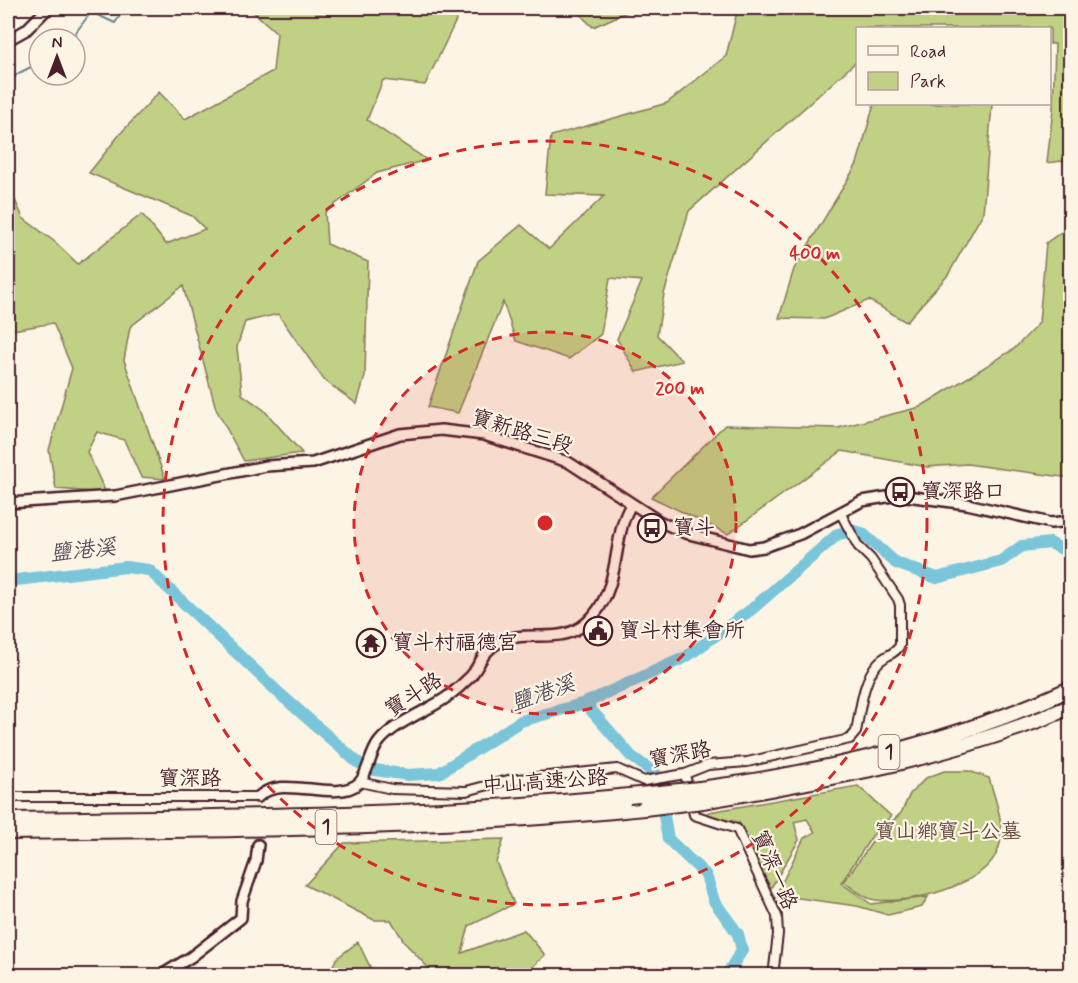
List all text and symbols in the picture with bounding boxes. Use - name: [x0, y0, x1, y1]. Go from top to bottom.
- north arrow: [27, 27, 87, 87]
- legend: [856, 27, 1051, 105]
- text: N: [52, 33, 62, 54]
- text: Road: [910, 40, 946, 64]
- text: Park: [910, 70, 946, 94]
- text: 400 m: [790, 242, 840, 266]
- text: 200 m: [655, 377, 705, 401]
- street label: 寶新路三段: [468, 403, 576, 461]
- bus stop icon: 寶深路口: [884, 476, 916, 508]
- place label: 寶深路口: [921, 478, 1005, 506]
- bus stop icon: 寶斗: [636, 512, 668, 544]
- centre of rings: [535, 513, 555, 533]
- place label: 寶斗: [673, 514, 715, 542]
- water label: 鹽港溪: [49, 534, 118, 568]
- public building icon: 寶斗村集會所: [582, 615, 614, 647]
- place label: 寶斗村集會所: [619, 617, 745, 645]
- temple icon: 寶斗村福德宮: [355, 627, 387, 659]
- place label: 寶斗村福德宮: [392, 629, 518, 657]
- street label: 寶斗路: [380, 666, 448, 724]
- water label: 鹽港溪: [507, 670, 580, 718]
- street label: 寶深路: [646, 735, 714, 775]
- road number: 1: [878, 735, 900, 769]
- street label: 中山高速公路: [481, 764, 609, 800]
- street label: 寶深路: [159, 765, 222, 793]
- road number: 1: [316, 810, 336, 844]
- park label: 寶山鄉寶斗公墓: [875, 818, 1022, 846]
- street label: 寶深一路: [745, 826, 803, 914]

